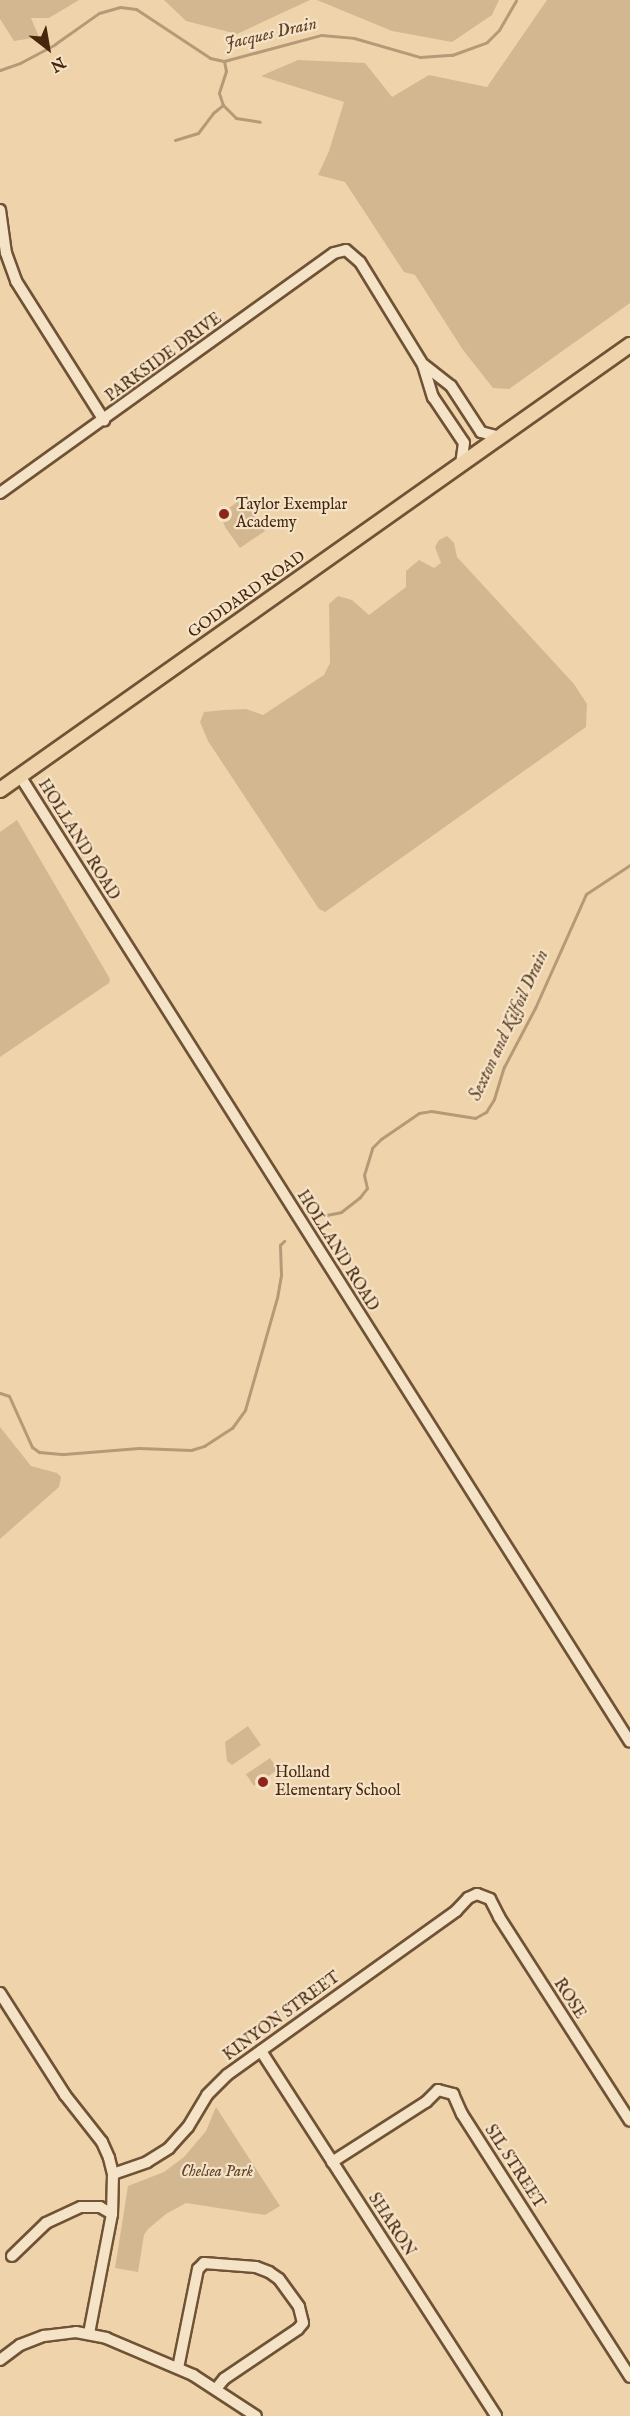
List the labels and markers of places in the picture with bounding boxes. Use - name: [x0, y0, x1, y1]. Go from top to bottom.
- place label: Taylor Exemplar Academy: [236, 495, 347, 533]
- marker: Taylor Exemplar Academy: [217, 507, 231, 521]
- place label: Holland Elementary School: [275, 1763, 401, 1801]
- marker: Holland Elementary School: [256, 1775, 270, 1789]

